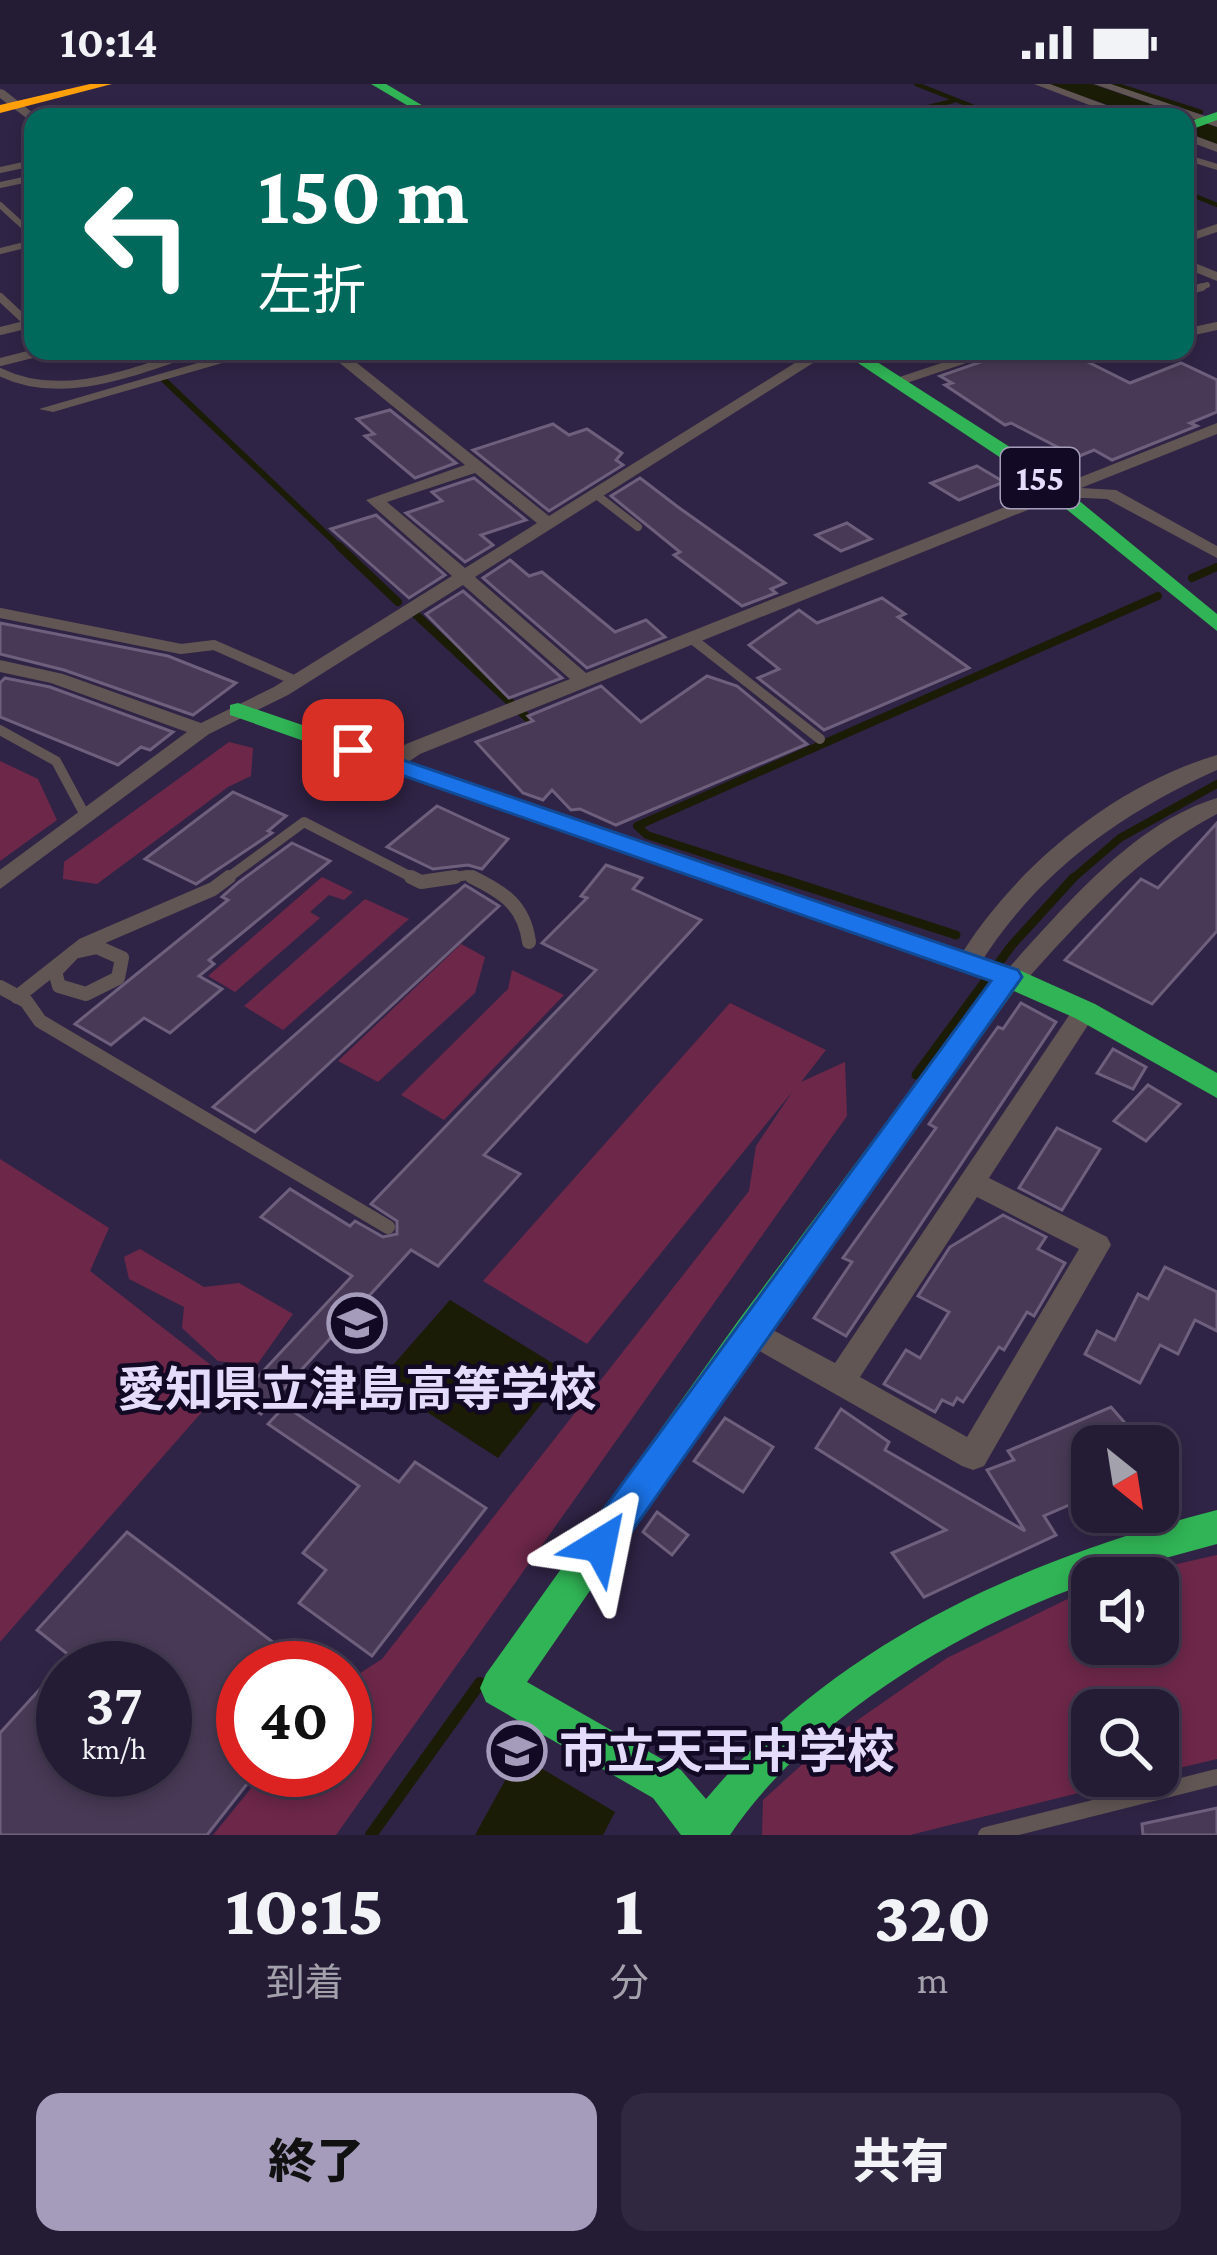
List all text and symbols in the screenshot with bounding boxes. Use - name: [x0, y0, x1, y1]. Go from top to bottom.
- text: 10:14: [60, 17, 158, 67]
- text: 150 m: [258, 148, 469, 241]
- icon: left: [60, 156, 216, 312]
- text: 左折: [258, 261, 366, 321]
- road number: 155: [1001, 448, 1079, 508]
- pin: [302, 699, 404, 801]
- icon: arrive: [320, 717, 386, 783]
- school or university icon: 愛知県立津島高等学校: [326, 1292, 388, 1354]
- place label: 愛知県立津島高等学校: [117, 1363, 597, 1416]
- north arrow: [1071, 1425, 1179, 1533]
- map controls: [1071, 1425, 1179, 1797]
- position arrow: [537, 1482, 663, 1608]
- button: sound: [1071, 1557, 1179, 1665]
- speed limit sign: 40: [216, 1641, 372, 1797]
- text: 37: [85, 1670, 143, 1737]
- button: search: [1071, 1689, 1179, 1797]
- school or university icon: 市立天王中学校: [486, 1720, 548, 1782]
- place label: 市立天王中学校: [559, 1725, 895, 1778]
- text: km/h: [82, 1732, 146, 1765]
- text: 10:15: [226, 1869, 384, 1949]
- text: 1: [615, 1869, 643, 1949]
- text: 320: [874, 1876, 991, 1956]
- text: m: [917, 1958, 948, 2001]
- text: 到着: [266, 1961, 344, 2004]
- text: 分: [609, 1961, 648, 2004]
- button: 終了: [36, 2093, 597, 2231]
- button: 共有: [621, 2093, 1181, 2231]

